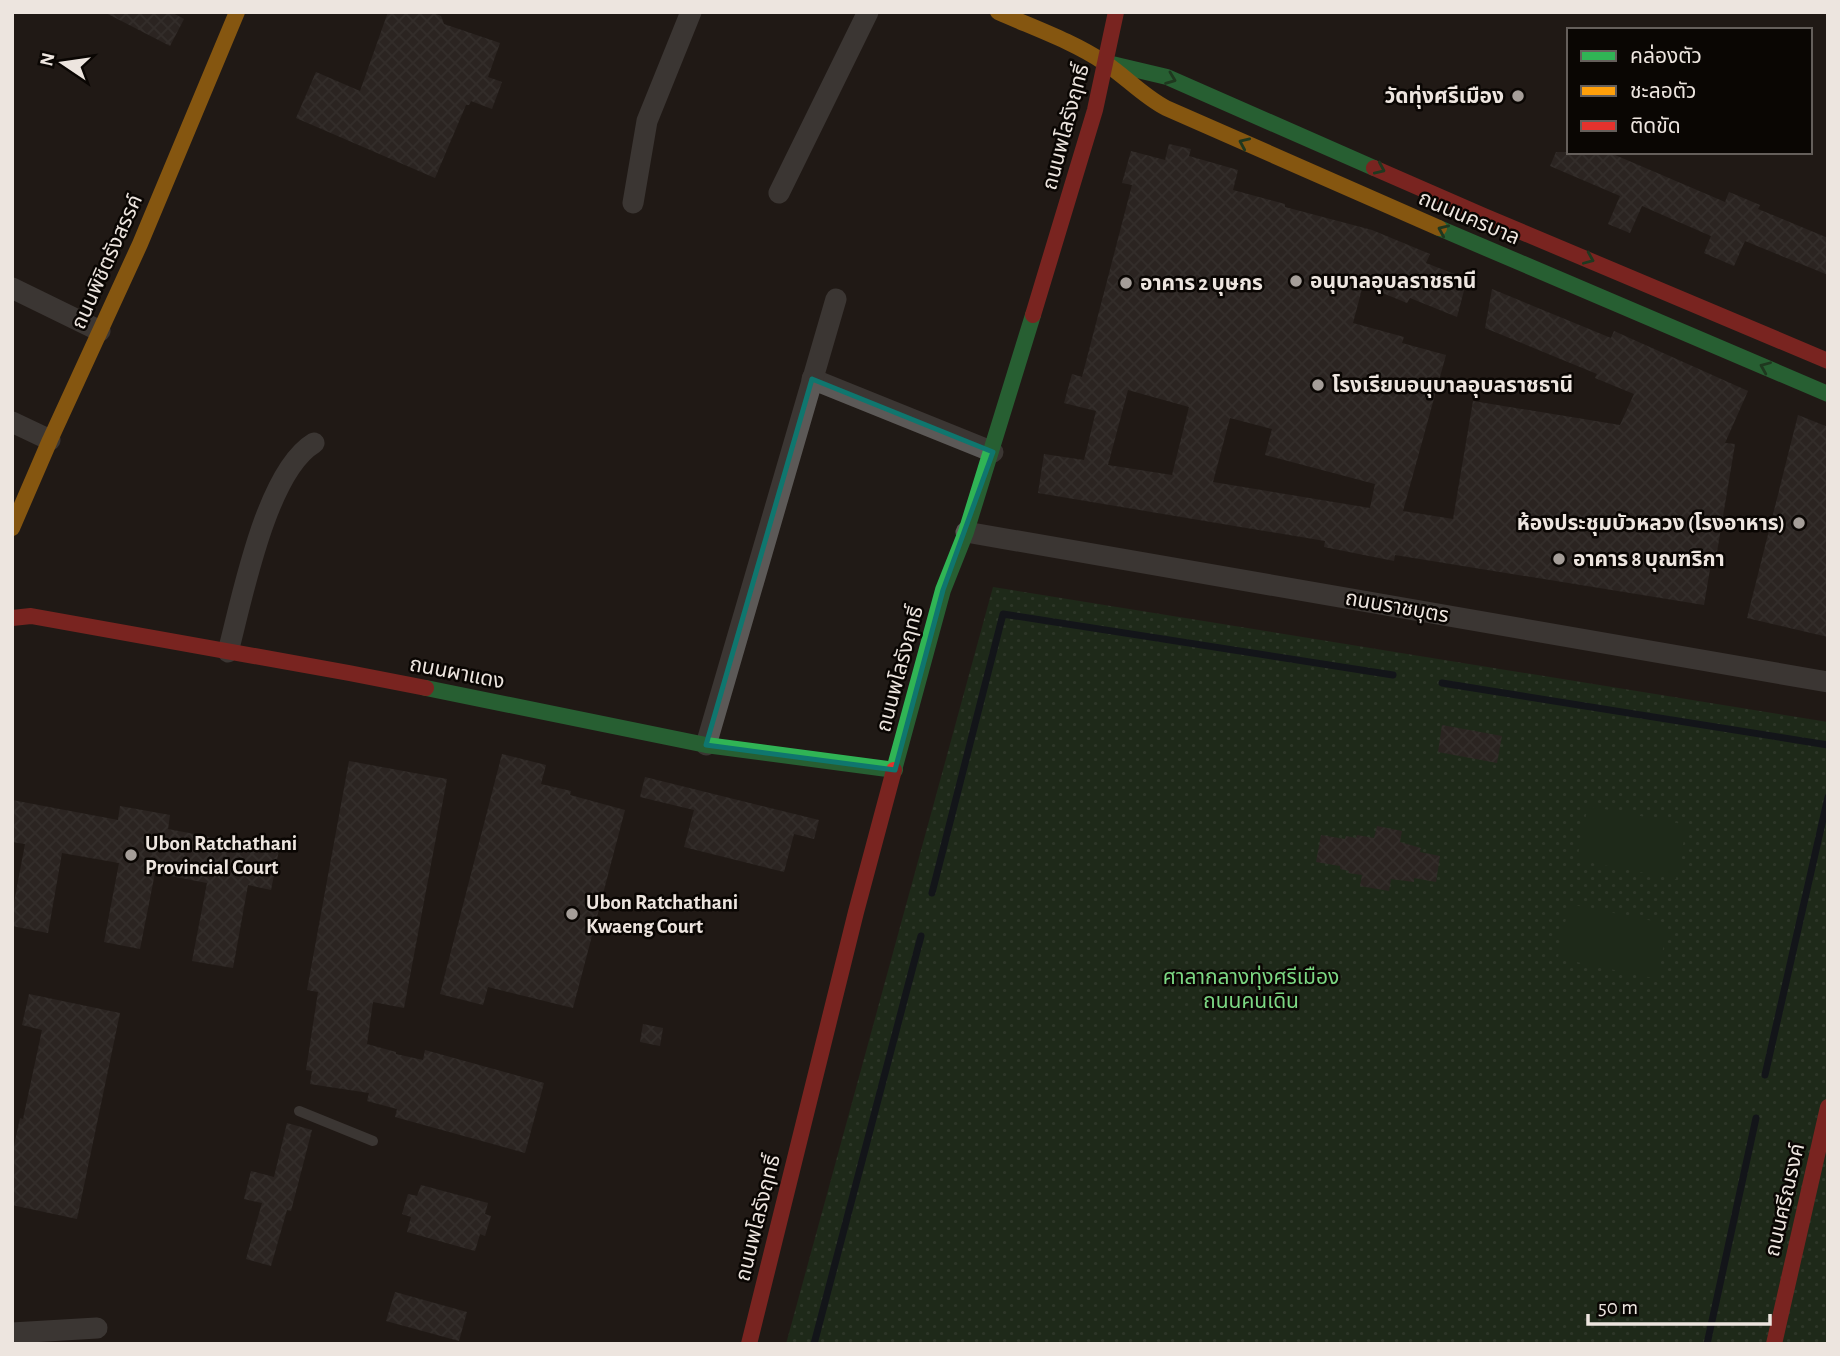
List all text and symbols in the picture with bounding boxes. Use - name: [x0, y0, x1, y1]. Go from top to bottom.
- north arrow: [28, 28, 98, 98]
- legend: [1567, 28, 1812, 154]
- text: คล่องตัว: [1630, 44, 1702, 67]
- text: N: [37, 51, 59, 68]
- street label: ถนนพโลรังฤทธิ์: [1036, 61, 1093, 192]
- one-way arrow: [1164, 71, 1176, 85]
- text: ชะลอตัว: [1630, 81, 1696, 102]
- place label: วัดทุ่งศรีเมือง: [1384, 85, 1504, 109]
- marker: วัดทุ่งศรีเมือง: [1510, 88, 1526, 104]
- text: ติดขัด: [1630, 116, 1681, 137]
- one-way arrow: [1238, 137, 1251, 151]
- one-way arrow: [1373, 161, 1385, 175]
- street label: ถนนนครบาล: [1415, 187, 1523, 249]
- street label: ถนนพิชิตรังสรรค์: [68, 192, 146, 332]
- one-way arrow: [1438, 224, 1450, 238]
- one-way arrow: [1582, 251, 1594, 265]
- place label: อนุบาลอุบลราชธานี: [1310, 270, 1476, 294]
- place label: อาคาร 2 บุษกร: [1140, 273, 1263, 296]
- marker: อนุบาลอุบลราชธานี: [1288, 273, 1304, 289]
- marker: อาคาร 2 บุษกร: [1118, 275, 1134, 291]
- one-way arrow: [1759, 362, 1771, 376]
- place label: โรงเรียนอนุบาลอุบลราชธานี: [1332, 374, 1573, 398]
- marker: โรงเรียนอนุบาลอุบลราชธานี: [1310, 377, 1326, 393]
- place label: ห้องประชุมบัวหลวง (โรงอาหาร): [1517, 512, 1785, 536]
- marker: ห้องประชุมบัวหลวง (โรงอาหาร): [1791, 515, 1807, 531]
- place label: อาคาร 8 บุณฑริกา: [1573, 549, 1725, 572]
- marker: อาคาร 8 บุณฑริกา: [1551, 551, 1567, 567]
- street label: ถนนราชบุตร: [1343, 588, 1451, 628]
- street label: ถนนพโลรังฤทธิ์: [870, 603, 927, 734]
- street label: ถนนผาแดง: [408, 653, 506, 693]
- place label: Ubon Ratchathani Provincial Court: [145, 833, 297, 878]
- marker: Ubon Ratchathani Provincial Court: [123, 847, 139, 863]
- place label: Ubon Ratchathani Kwaeng Court: [586, 892, 738, 937]
- marker: Ubon Ratchathani Kwaeng Court: [564, 906, 580, 922]
- park label: ศาลากลางทุ่งศรีเมือง ถนนคนเดิน: [1163, 965, 1339, 1012]
- street label: ถนนศรีณรงค์: [1761, 1141, 1808, 1259]
- street label: ถนนพโลรังฤทธิ์: [729, 1152, 784, 1283]
- scale bar: [1588, 1282, 1770, 1326]
- text: 50 m: [1598, 1297, 1638, 1318]

